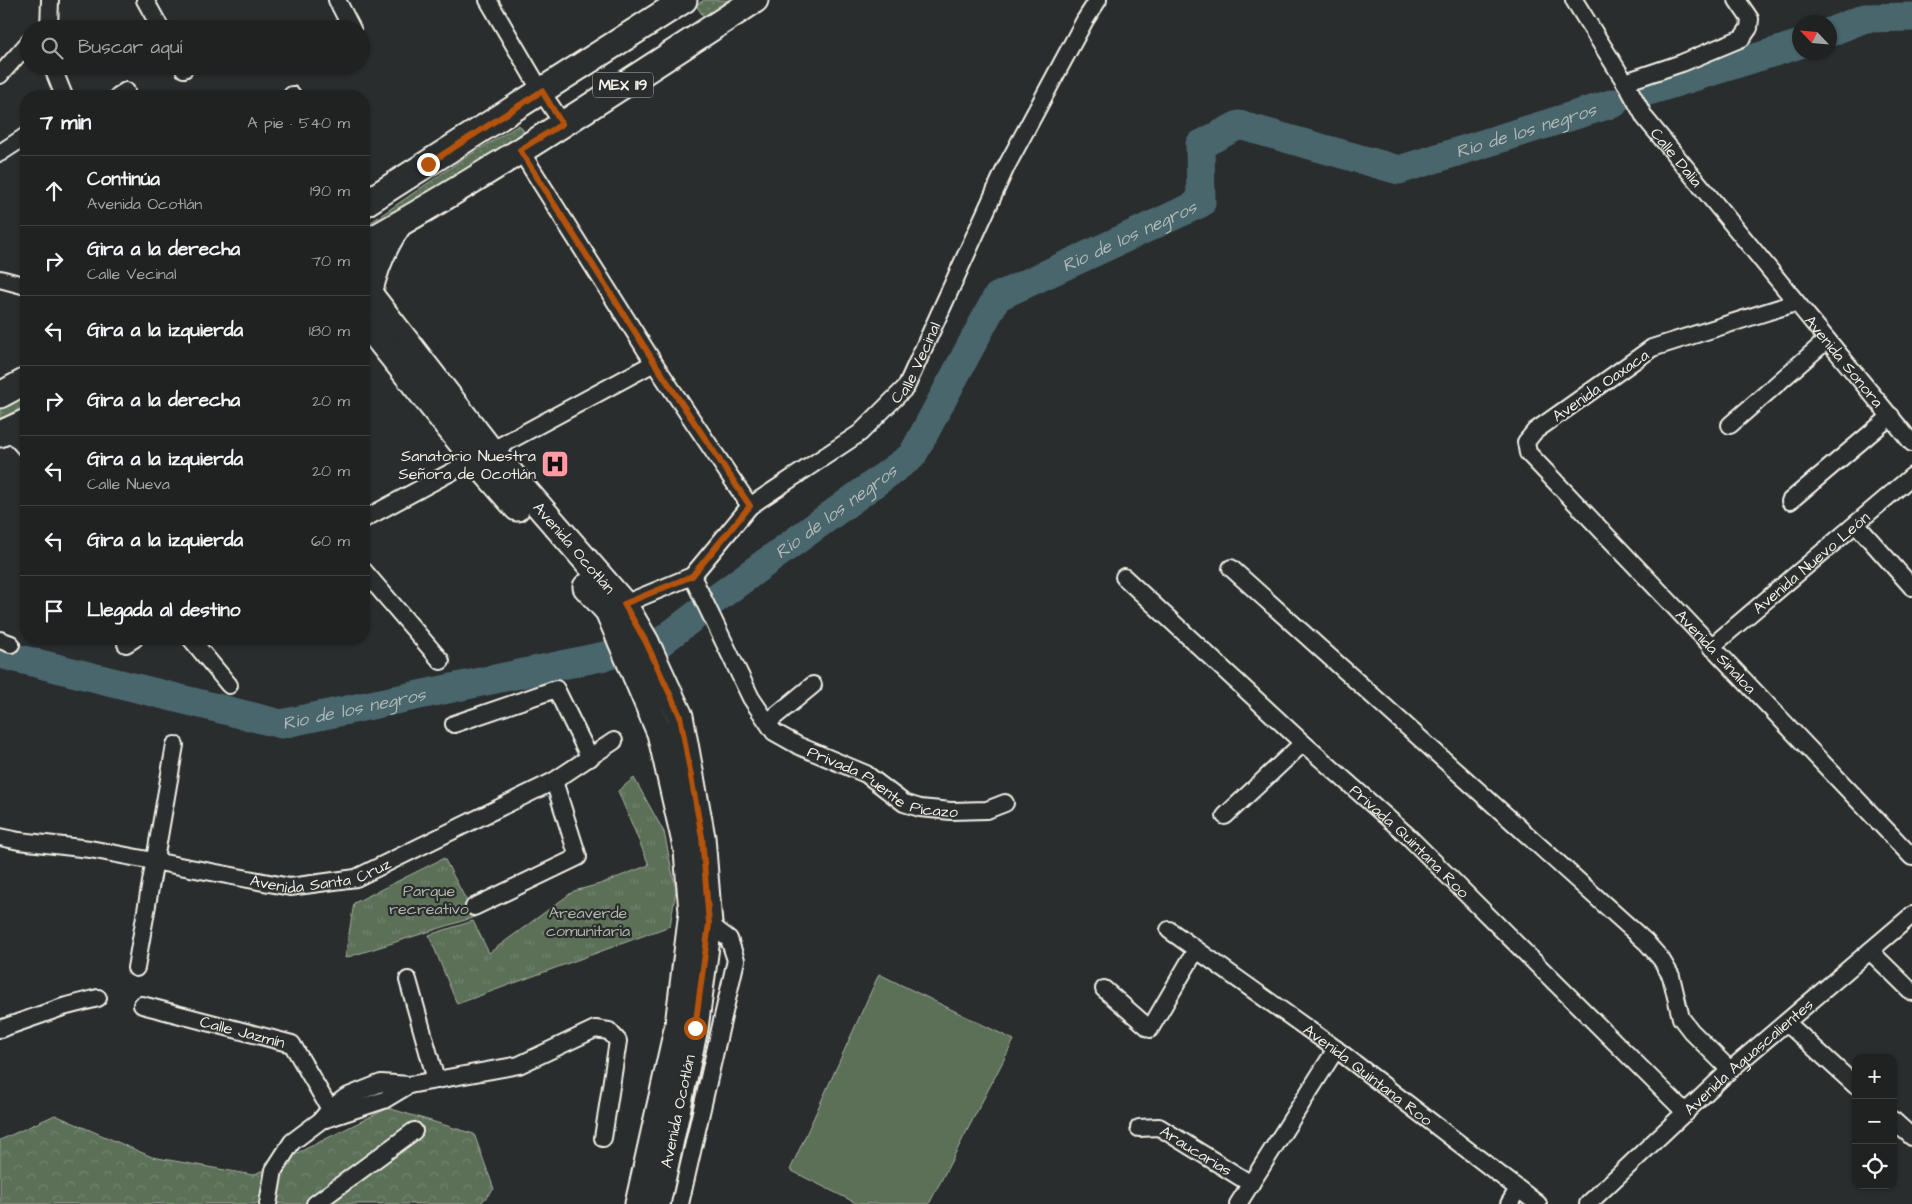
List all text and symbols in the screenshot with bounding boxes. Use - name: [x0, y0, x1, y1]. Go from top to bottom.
- north arrow: [1792, 15, 1837, 60]
- search box: [20, 20, 370, 75]
- icon: search: [38, 34, 66, 62]
- text: Buscar aquí: [78, 34, 182, 61]
- road number: MEX 119: [593, 72, 653, 98]
- water label: Rio de los negros: [1453, 97, 1600, 165]
- text: 7 min: [40, 108, 91, 137]
- text: A pie · 540 m: [247, 112, 350, 134]
- street label: Calle Dalia: [1645, 123, 1707, 192]
- route end: [417, 153, 440, 176]
- text: Continúa: [87, 166, 160, 193]
- icon: ahead: [40, 177, 68, 205]
- text: 190 m: [310, 180, 350, 202]
- text: Avenida Ocotlán: [87, 193, 202, 215]
- water label: Rio de los negros: [1058, 194, 1202, 278]
- text: Gira a la derecha: [87, 236, 240, 263]
- icon: right: [40, 247, 68, 275]
- text: 70 m: [311, 250, 350, 272]
- text: Calle Vecinal: [87, 263, 176, 285]
- street label: Avenida Sonora: [1799, 311, 1888, 412]
- icon: left: [40, 317, 68, 345]
- text: Gira a la izquierda: [87, 317, 243, 344]
- street label: Calle Vecinal: [886, 319, 946, 409]
- text: 180 m: [309, 320, 350, 342]
- street label: Avenida Oaxaca: [1548, 344, 1653, 427]
- icon: right: [40, 387, 68, 415]
- text: Gira a la derecha: [87, 387, 240, 414]
- text: 20 m: [312, 390, 350, 412]
- place label: Sanatorio Nuestra Señora de Ocotlán: [398, 445, 536, 485]
- text: Gira a la izquierda: [87, 446, 243, 473]
- hospital icon: Sanatorio Nuestra Señora de Ocotlán: [540, 449, 570, 479]
- icon: left: [40, 457, 68, 485]
- water label: Rio de los negros: [770, 458, 903, 565]
- text: 20 m: [312, 460, 350, 482]
- text: Calle Nueva: [87, 473, 170, 495]
- street label: Avenida Ocotlán: [528, 497, 620, 599]
- street label: Avenida Nuevo León: [1748, 507, 1875, 619]
- icon: left: [40, 527, 68, 555]
- text: Gira a la izquierda: [87, 527, 243, 554]
- text: 60 m: [311, 530, 350, 552]
- icon: arrive: [40, 597, 68, 625]
- text: Llegada al destino: [87, 597, 240, 624]
- street label: Avenida Sinaloa: [1670, 605, 1761, 699]
- water label: Rio de los negros: [280, 682, 429, 736]
- street label: Privada Puente Picazo: [804, 741, 958, 823]
- street label: Privada Quintana Roo: [1345, 779, 1474, 903]
- street label: Avenida Santa Cruz: [248, 853, 395, 899]
- park label: Parque recreativo: [389, 880, 469, 920]
- park label: Areaverde comunitaria: [546, 902, 630, 942]
- street label: Avenida Aguascalientes: [1679, 994, 1818, 1120]
- street label: Calle Jazmín: [198, 1011, 287, 1054]
- route start: [684, 1017, 707, 1040]
- street label: Avenida Quintana Roo: [1298, 1019, 1437, 1131]
- street label: Avenida Ocotlán: [655, 1053, 701, 1170]
- map controls: [1852, 1054, 1897, 1189]
- button: +: [1852, 1054, 1897, 1099]
- button: −: [1852, 1099, 1897, 1144]
- street label: Araucarias: [1156, 1120, 1236, 1182]
- button: locate: [1852, 1144, 1897, 1189]

